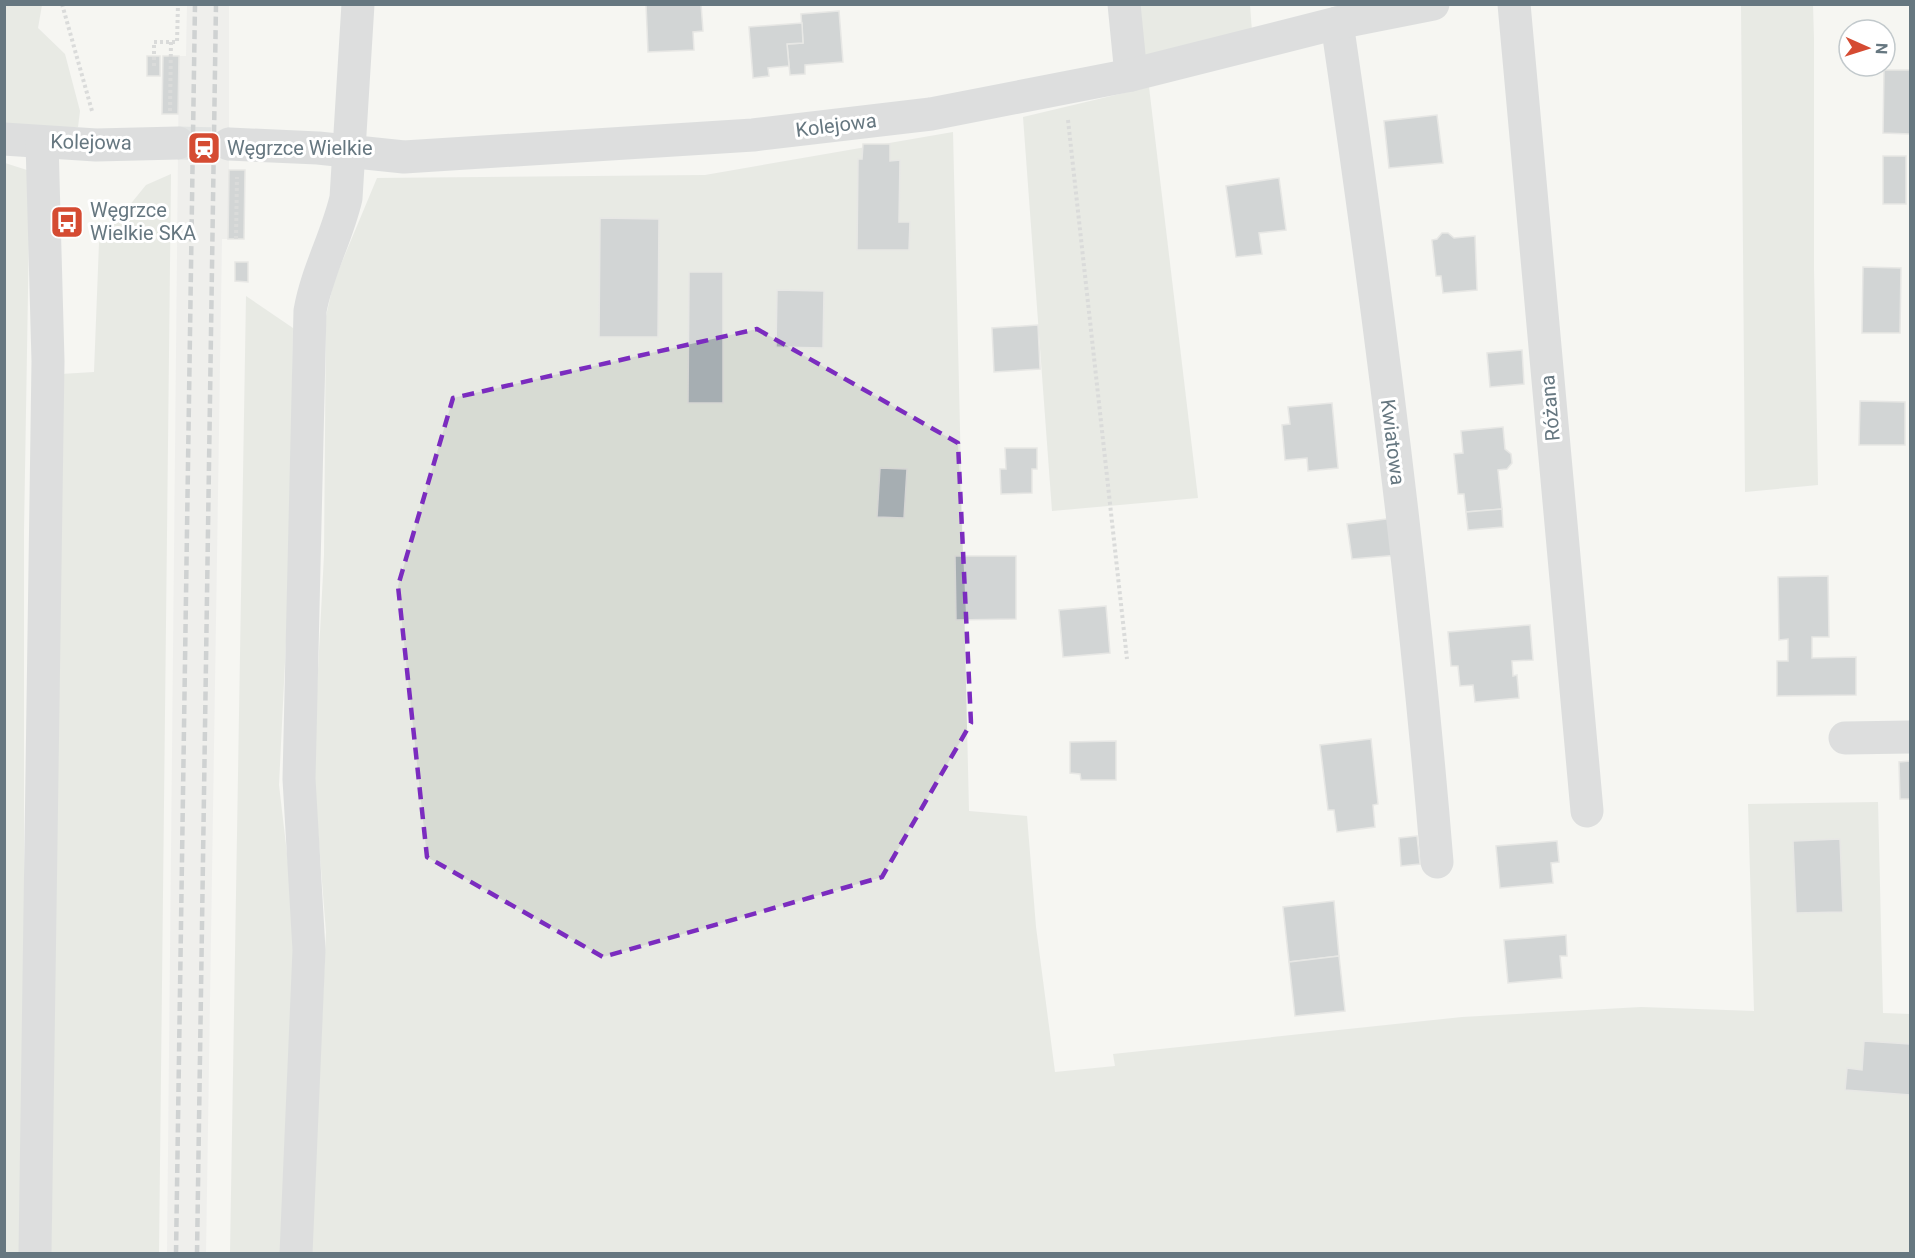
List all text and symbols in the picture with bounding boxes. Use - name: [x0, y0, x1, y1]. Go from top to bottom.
- north arrow: [1837, 18, 1897, 78]
- text: N: [1872, 43, 1891, 55]
- street label: Kolejowa: [794, 108, 878, 142]
- street label: Kolejowa: [50, 129, 132, 155]
- station icon: Węgrzce Wielkie: [186, 130, 222, 166]
- place label: Węgrzce Wielkie: [227, 136, 373, 160]
- place label: Węgrzce Wielkie SKA: [90, 198, 196, 245]
- bus stop icon: Węgrzce Wielkie SKA: [49, 204, 85, 240]
- street label: Różana: [1535, 374, 1565, 442]
- street label: Kwiatowa: [1376, 398, 1410, 486]

